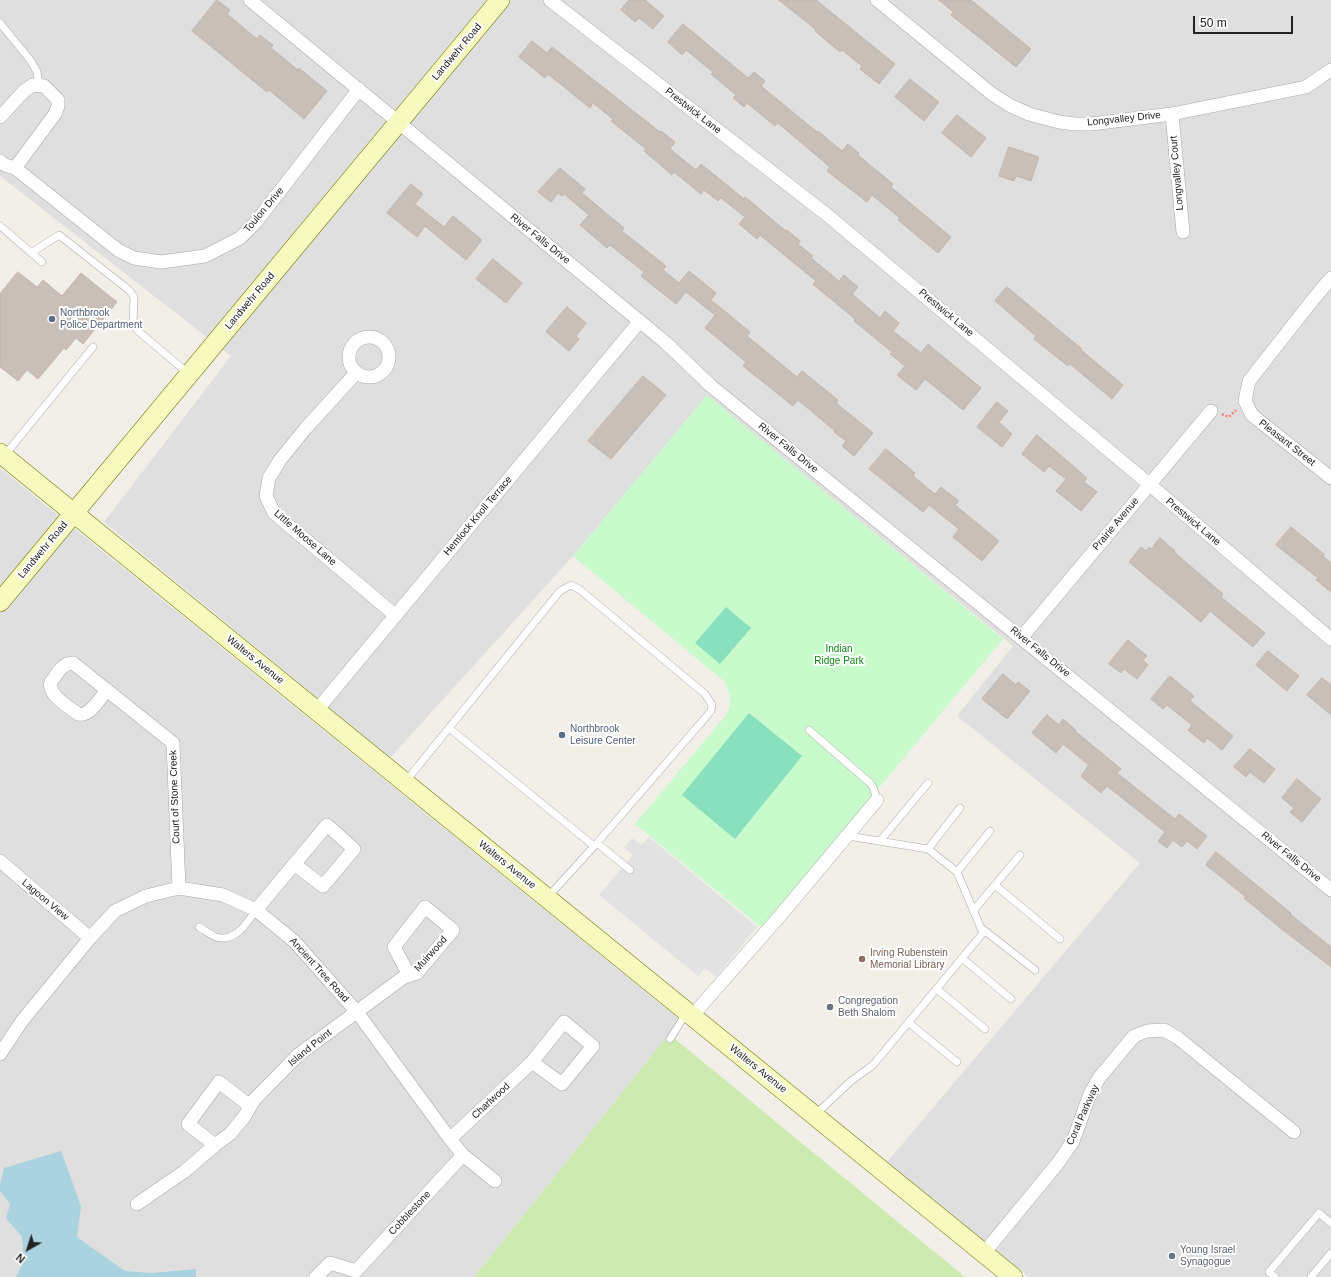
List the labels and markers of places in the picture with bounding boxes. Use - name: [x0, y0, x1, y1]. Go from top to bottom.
- place label: Northbrook Police Department: [60, 307, 142, 330]
- marker: Northbrook Police Department: [47, 314, 57, 324]
- place label: Northbrook Leisure Center: [570, 723, 636, 746]
- marker: Northbrook Leisure Center: [557, 730, 567, 740]
- place label: Irving Rubenstein Memorial Library: [870, 947, 948, 970]
- marker: Irving Rubenstein Memorial Library: [857, 954, 867, 964]
- place label: Congregation Beth Shalom: [838, 995, 898, 1018]
- marker: Congregation Beth Shalom: [825, 1002, 835, 1012]
- place label: Young Israel Synagogue: [1180, 1244, 1235, 1268]
- marker: Young Israel Synagogue: [1167, 1251, 1177, 1261]

